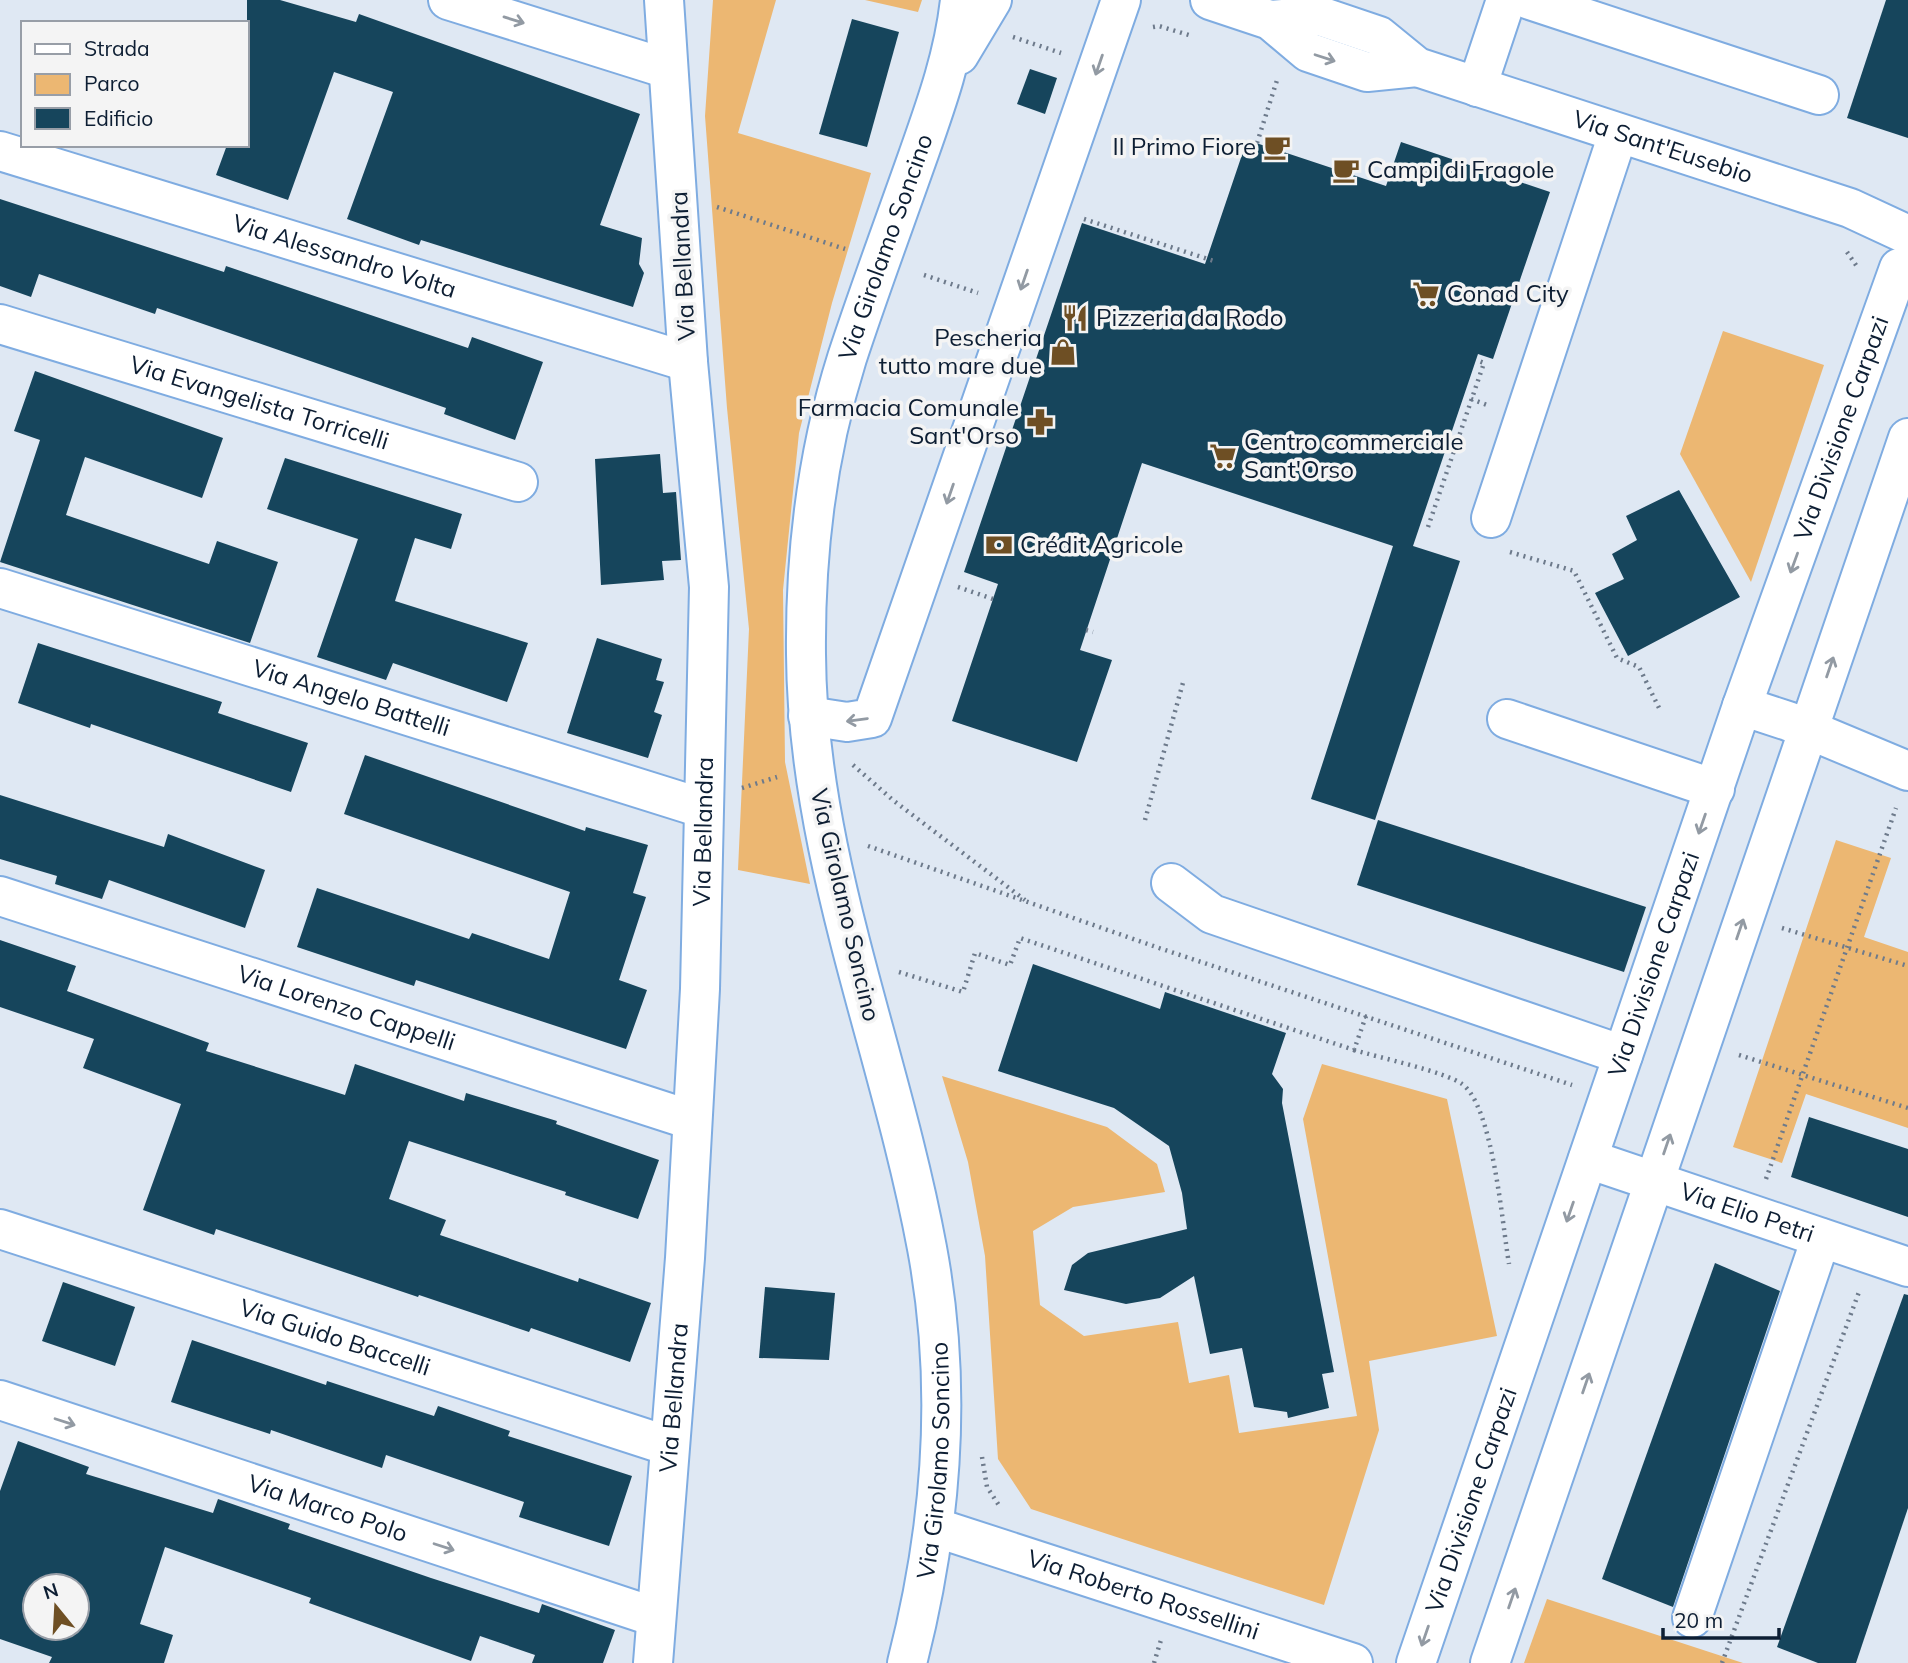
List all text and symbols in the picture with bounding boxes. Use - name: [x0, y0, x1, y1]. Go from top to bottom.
- one-way arrow: [502, 14, 524, 27]
- legend: [21, 21, 248, 147]
- text: Strada: [84, 35, 150, 61]
- one-way arrow: [1092, 53, 1104, 75]
- one-way arrow: [1314, 53, 1336, 65]
- text: Parco: [84, 70, 139, 96]
- street label: Via Sant'Eusebio: [1570, 103, 1757, 189]
- text: Edificio: [84, 105, 153, 131]
- street label: Via Girolamo Soncino: [831, 130, 939, 364]
- place label: Il Primo Fiore: [1112, 131, 1256, 161]
- cafe icon: Il Primo Fiore: [1262, 132, 1292, 162]
- place label: Campi di Fragole: [1367, 154, 1554, 184]
- cafe icon: Campi di Fragole: [1331, 155, 1361, 185]
- street label: Via Bellandra: [663, 190, 701, 342]
- street label: Via Alessandro Volta: [229, 207, 460, 304]
- one-way arrow: [1017, 268, 1029, 290]
- place label: Conad City: [1447, 278, 1569, 308]
- supermarket icon: Conad City: [1411, 279, 1441, 309]
- place label: Pizzeria da Rodo: [1096, 302, 1283, 332]
- restaurant icon: Pizzeria da Rodo: [1060, 303, 1090, 333]
- street label: Via Divisione Carpazi: [1787, 312, 1895, 544]
- place label: Pescheria tutto mare due: [879, 322, 1042, 380]
- shop icon: Pescheria tutto mare due: [1048, 337, 1078, 367]
- street label: Via Evangelista Torricelli: [126, 348, 393, 456]
- place label: Farmacia Comunale Sant'Orso: [798, 392, 1019, 450]
- pharmacy icon: Farmacia Comunale Sant'Orso: [1025, 407, 1055, 437]
- place label: Centro commerciale Sant'Orso: [1244, 426, 1463, 484]
- supermarket icon: Centro commerciale Sant'Orso: [1208, 441, 1238, 471]
- one-way arrow: [943, 483, 955, 505]
- place label: Crédit Agricole: [1020, 529, 1183, 559]
- bank icon: Crédit Agricole: [984, 530, 1014, 560]
- one-way arrow: [1787, 552, 1799, 574]
- street label: Via Angelo Battelli: [249, 652, 454, 742]
- one-way arrow: [1825, 656, 1837, 678]
- one-way arrow: [846, 714, 869, 727]
- street label: Via Bellandra: [686, 756, 719, 907]
- street label: Via Girolamo Soncino: [805, 786, 887, 1024]
- one-way arrow: [1695, 813, 1707, 835]
- street label: Via Divisione Carpazi: [1601, 847, 1705, 1081]
- one-way arrow: [1735, 919, 1747, 941]
- street label: Via Lorenzo Cappelli: [234, 958, 459, 1057]
- one-way arrow: [1662, 1134, 1674, 1156]
- street label: Via Elio Petri: [1677, 1175, 1818, 1248]
- one-way arrow: [1563, 1201, 1576, 1223]
- street label: Via Guido Baccelli: [236, 1292, 434, 1382]
- street label: Via Bellandra: [652, 1322, 694, 1474]
- street label: Via Girolamo Soncino: [910, 1341, 955, 1581]
- one-way arrow: [1580, 1372, 1593, 1394]
- street label: Via Divisione Carpazi: [1418, 1383, 1523, 1616]
- one-way arrow: [53, 1417, 75, 1429]
- street label: Via Marco Polo: [244, 1467, 412, 1548]
- one-way arrow: [432, 1542, 454, 1554]
- street label: Via Roberto Rossellini: [1024, 1542, 1263, 1646]
- north arrow: [21, 1572, 91, 1642]
- text: N: [40, 1577, 61, 1604]
- one-way arrow: [1507, 1588, 1520, 1610]
- scale bar: [1663, 1596, 1778, 1640]
- text: 20 m: [1674, 1607, 1723, 1633]
- one-way arrow: [1418, 1625, 1431, 1647]

